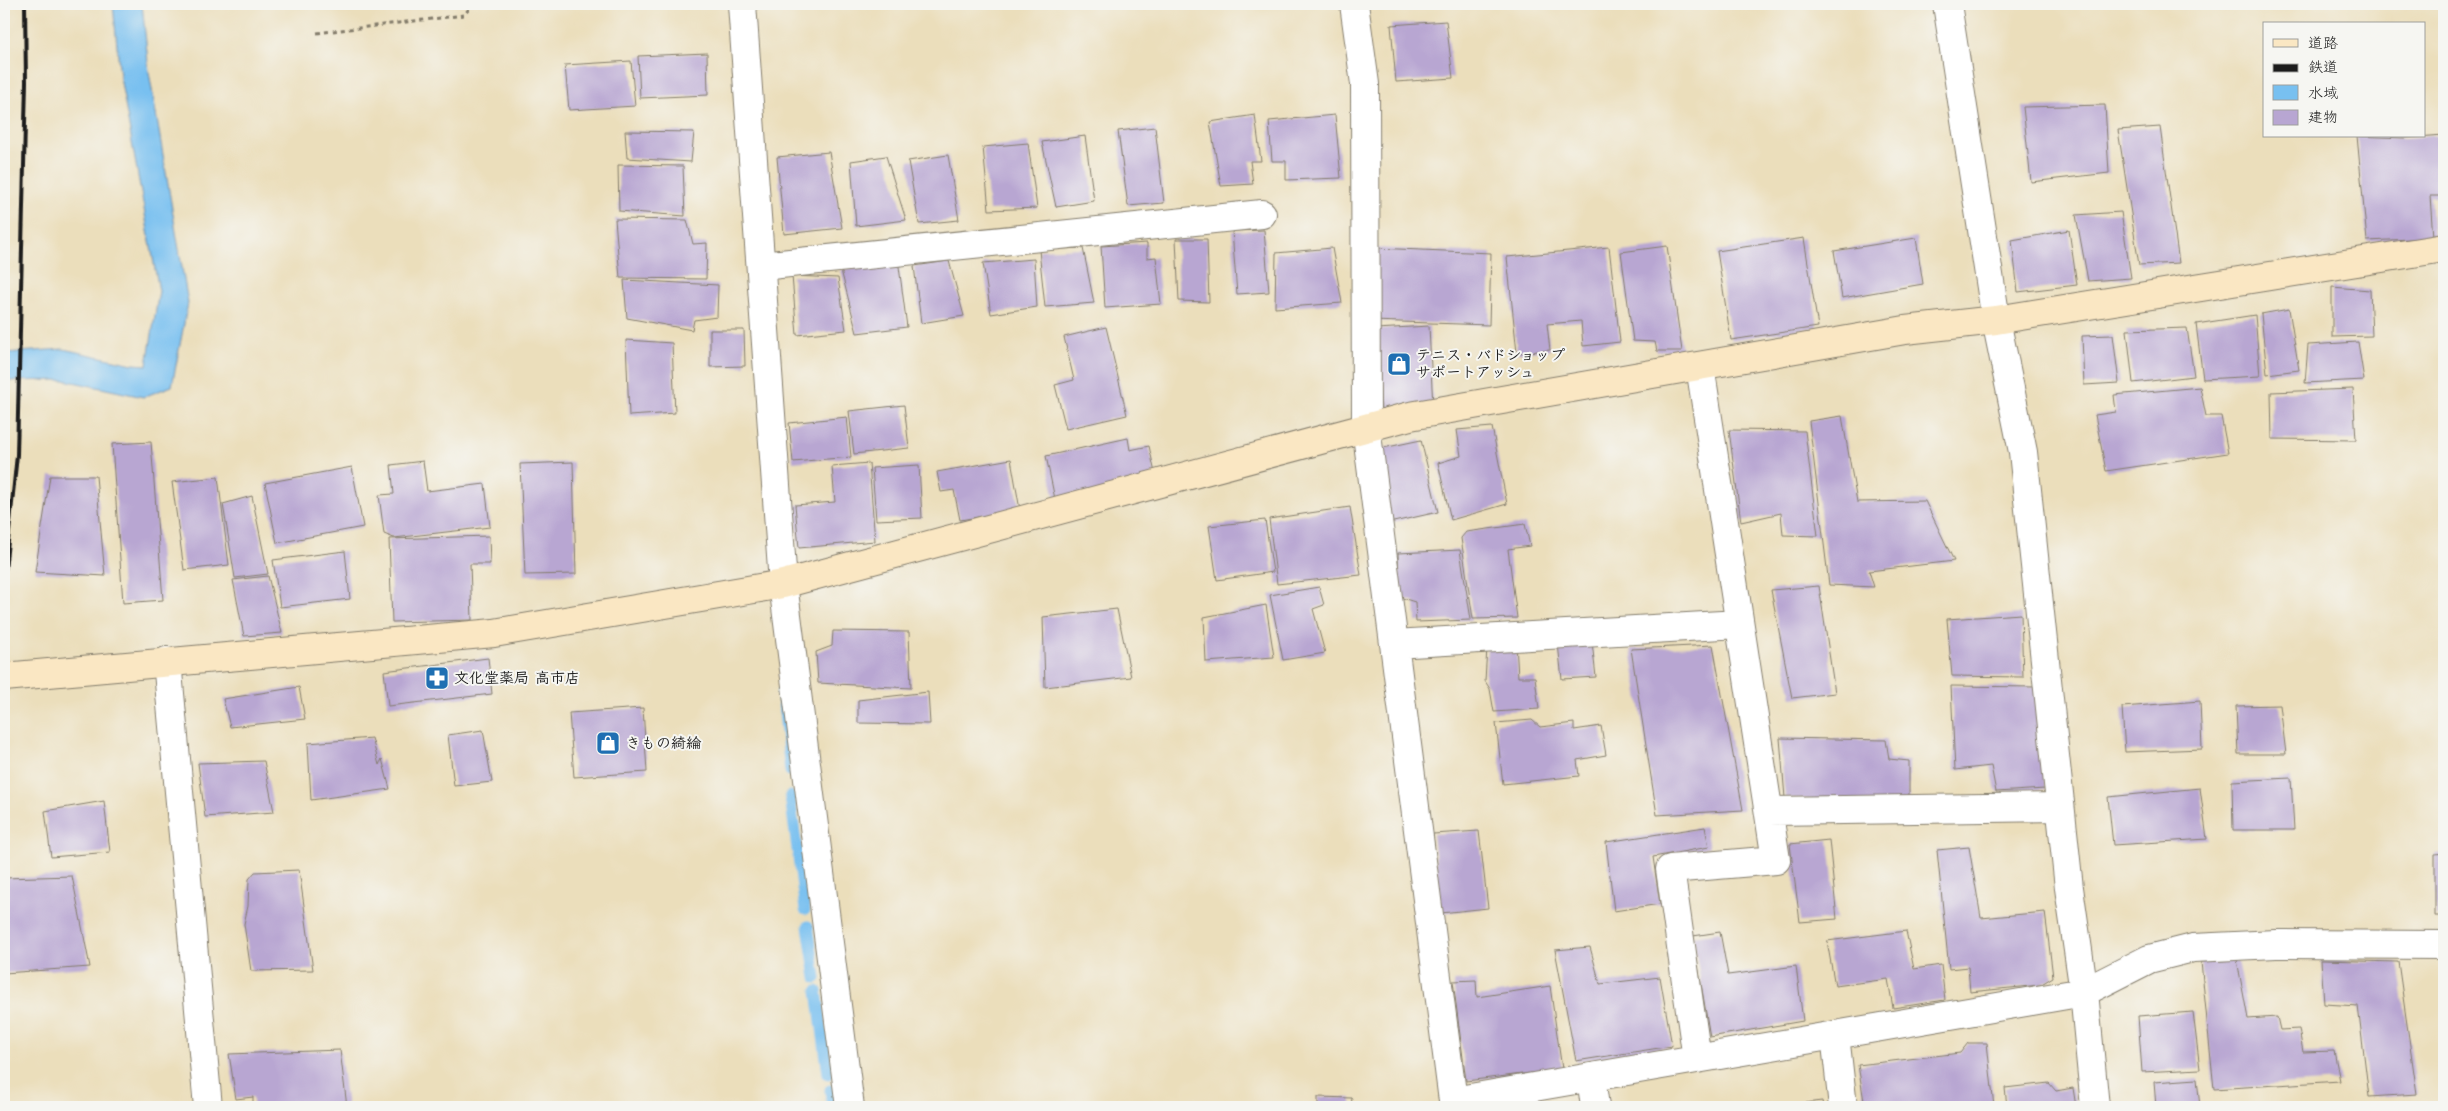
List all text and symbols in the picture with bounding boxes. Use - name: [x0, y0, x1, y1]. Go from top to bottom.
- legend: [2263, 22, 2426, 138]
- text: 道路: [2308, 33, 2338, 54]
- text: 鉄道: [2308, 57, 2338, 78]
- text: 水域: [2308, 83, 2338, 104]
- text: 建物: [2308, 107, 2338, 128]
- place label: テニス・バドショップ サポートアッシュ: [1416, 345, 1565, 383]
- shop icon: テニス・バドショップ サポートアッシュ: [1386, 351, 1412, 377]
- pharmacy icon: 文化堂薬局 高市店: [424, 665, 450, 691]
- place label: 文化堂薬局 高市店: [454, 668, 580, 689]
- shop icon: きもの綺綸: [595, 730, 621, 756]
- place label: きもの綺綸: [626, 733, 702, 754]

